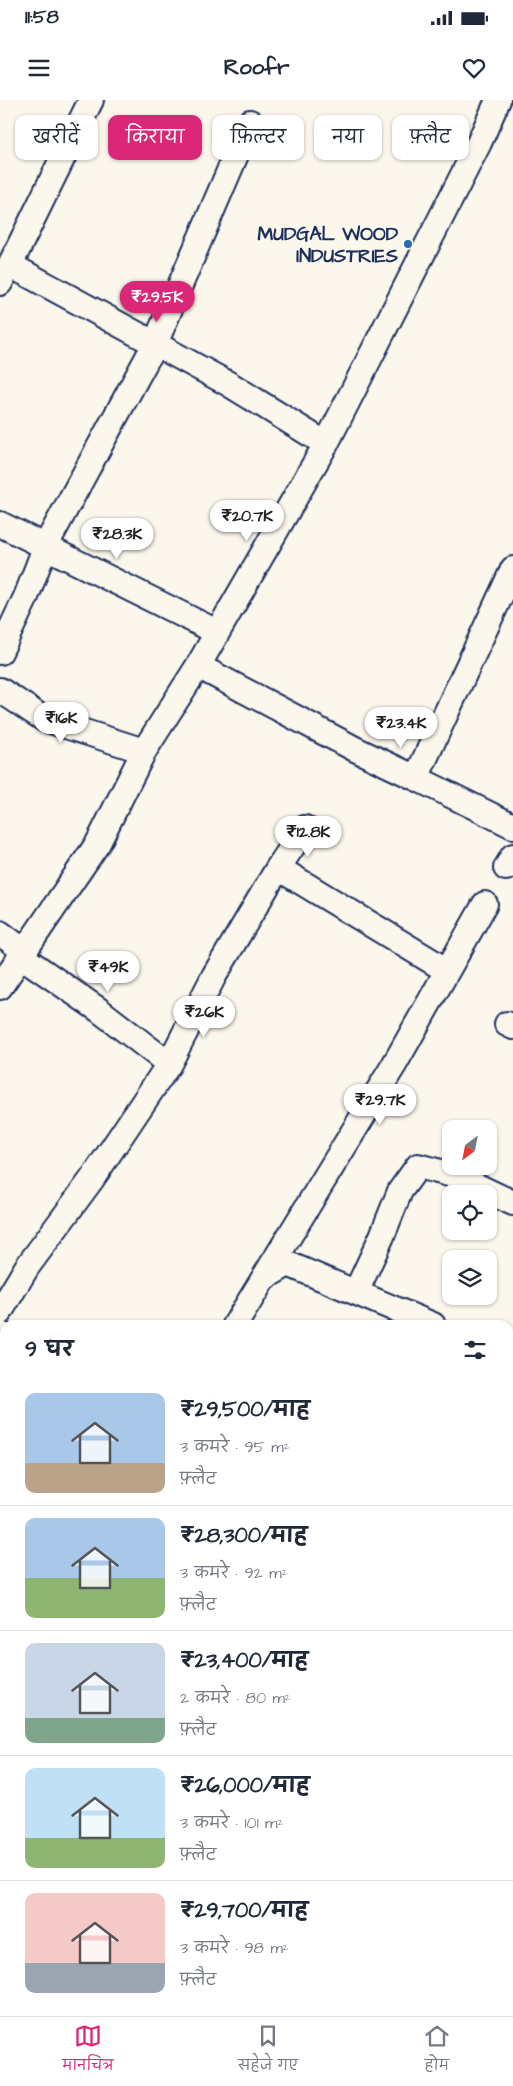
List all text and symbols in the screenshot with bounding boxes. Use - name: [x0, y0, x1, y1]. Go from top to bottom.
- text: 11:58: [25, 4, 59, 31]
- text: Roofr: [224, 52, 289, 83]
- icon: menu: [25, 54, 53, 82]
- icon: heart: [460, 54, 488, 82]
- chip: खरीदें: [15, 115, 98, 160]
- chip: किराया: [108, 115, 202, 160]
- chip: फ़िल्टर: [212, 115, 304, 160]
- chip: नया: [314, 115, 382, 160]
- chip: फ़्लैट: [392, 115, 469, 160]
- place label: MUDGAL WOOD INDUSTRIES: [258, 221, 399, 270]
- marker: MUDGAL WOOD INDUSTRIES: [402, 238, 414, 250]
- pin: ₹29.5K: [116, 280, 198, 323]
- text: ₹29.5K: [131, 286, 183, 308]
- pin: ₹20.7K: [206, 500, 288, 542]
- text: ₹20.7K: [221, 505, 273, 527]
- pin: ₹28.3K: [76, 518, 158, 560]
- text: ₹28.3K: [92, 523, 142, 545]
- pin: ₹16K: [31, 702, 91, 744]
- pin: ₹23.4K: [360, 706, 442, 749]
- text: ₹16K: [45, 707, 77, 729]
- text: ₹23.4K: [375, 712, 427, 734]
- pin: ₹12.8K: [267, 816, 349, 858]
- text: ₹12.8K: [286, 821, 330, 843]
- pin: ₹49K: [78, 950, 138, 993]
- text: ₹49K: [88, 956, 128, 978]
- pin: ₹26K: [174, 996, 234, 1038]
- text: ₹26K: [184, 1001, 224, 1023]
- pin: ₹29.7K: [339, 1084, 421, 1126]
- text: ₹29.7K: [354, 1089, 406, 1111]
- north arrow: [442, 1120, 498, 1175]
- map controls: [442, 1120, 497, 1305]
- button: locate: [442, 1185, 497, 1240]
- button: layers: [442, 1250, 497, 1305]
- text: 9 घर: [25, 1335, 73, 1364]
- icon: filters: [461, 1336, 489, 1364]
- text: ₹29,500/माह: [180, 1395, 310, 1424]
- icon: home: [65, 1413, 125, 1473]
- text: 3 कमरे · 95 m²: [180, 1436, 290, 1458]
- text: फ़्लैट: [180, 1468, 216, 1490]
- text: ₹28,300/माह: [180, 1521, 307, 1550]
- icon: home: [65, 1538, 125, 1598]
- text: 3 कमरे · 92 m²: [180, 1562, 288, 1584]
- text: फ़्लैट: [180, 1594, 216, 1616]
- text: ₹23,400/माह: [180, 1646, 308, 1675]
- icon: home: [65, 1663, 125, 1723]
- text: 2 कमरे · 80 m²: [180, 1687, 291, 1709]
- text: फ़्लैट: [180, 1719, 216, 1741]
- text: ₹26,000/माह: [180, 1771, 310, 1800]
- icon: home: [65, 1788, 125, 1848]
- text: 3 कमरे · 101 m²: [180, 1812, 284, 1834]
- text: फ़्लैट: [180, 1844, 216, 1866]
- text: ₹29,700/माह: [180, 1896, 308, 1925]
- icon: home: [65, 1913, 125, 1973]
- text: 3 कमरे · 98 m²: [180, 1937, 289, 1959]
- text: फ़्लैट: [180, 1969, 216, 1991]
- tab: मानचित्र: [62, 2022, 114, 2081]
- tab: सहेजे गए: [238, 2022, 298, 2081]
- tab: होम: [423, 2022, 451, 2081]

